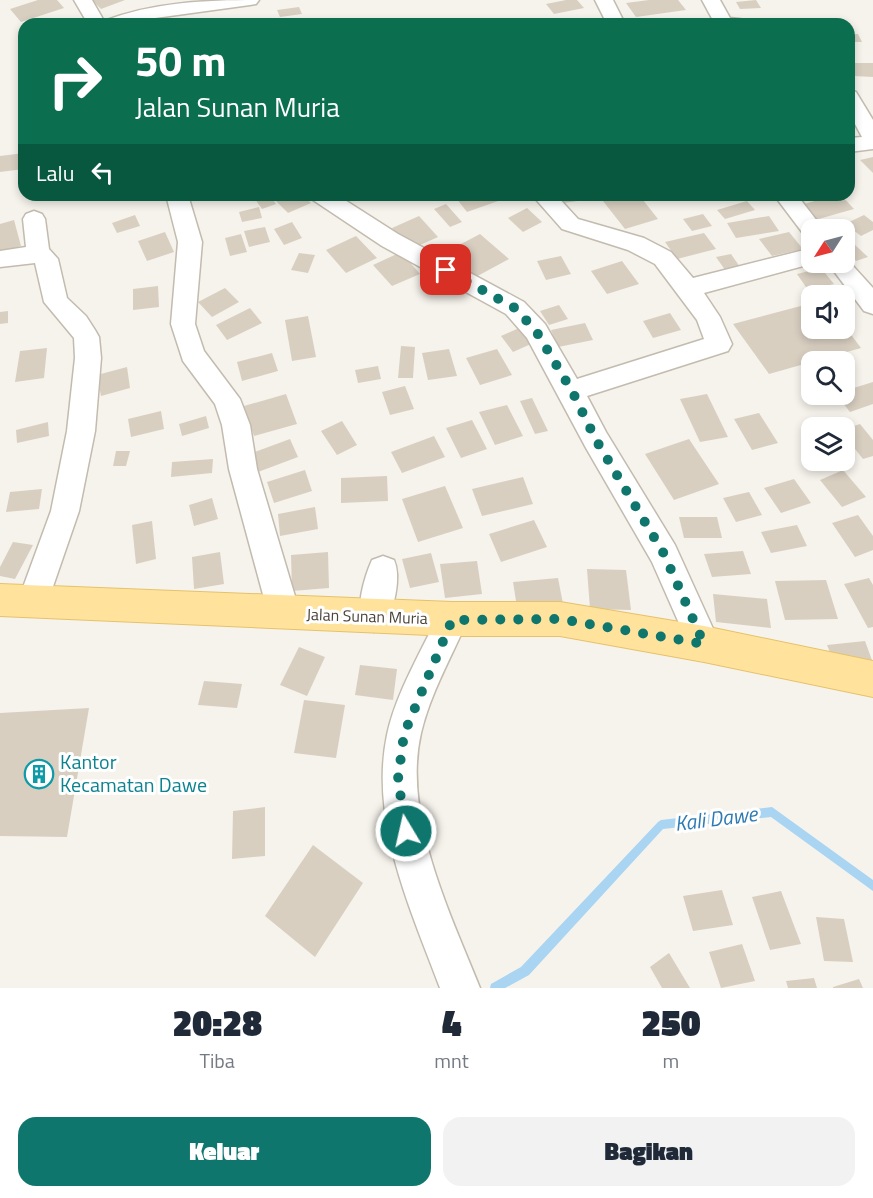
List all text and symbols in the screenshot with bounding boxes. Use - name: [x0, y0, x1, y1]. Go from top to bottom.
- text: 50 m: [135, 28, 227, 92]
- icon: right: [36, 42, 114, 120]
- text: Jalan Sunan Muria: [135, 86, 340, 127]
- text: Lalu: [36, 156, 74, 190]
- icon: left: [86, 156, 119, 189]
- north arrow: [801, 219, 855, 273]
- map controls: [801, 219, 855, 471]
- pin: [420, 244, 471, 295]
- icon: arrive: [429, 253, 462, 286]
- button: sound: [801, 285, 855, 339]
- button: search: [801, 351, 855, 405]
- button: layers: [801, 417, 855, 471]
- street label: Jalan Sunan Muria: [306, 602, 428, 630]
- place label: Kantor Kecamatan Dawe: [60, 746, 207, 800]
- building icon: Kantor Kecamatan Dawe: [23, 758, 55, 790]
- water label: Kali Dawe: [673, 797, 760, 839]
- position arrow: [374, 799, 438, 863]
- text: 20:28: [172, 995, 262, 1050]
- text: 4: [442, 995, 461, 1050]
- text: 250: [641, 995, 701, 1050]
- text: Tiba: [199, 1045, 235, 1076]
- text: mnt: [434, 1045, 469, 1076]
- text: m: [663, 1045, 679, 1076]
- button: Keluar: [18, 1117, 431, 1186]
- button: Bagikan: [443, 1117, 855, 1186]

